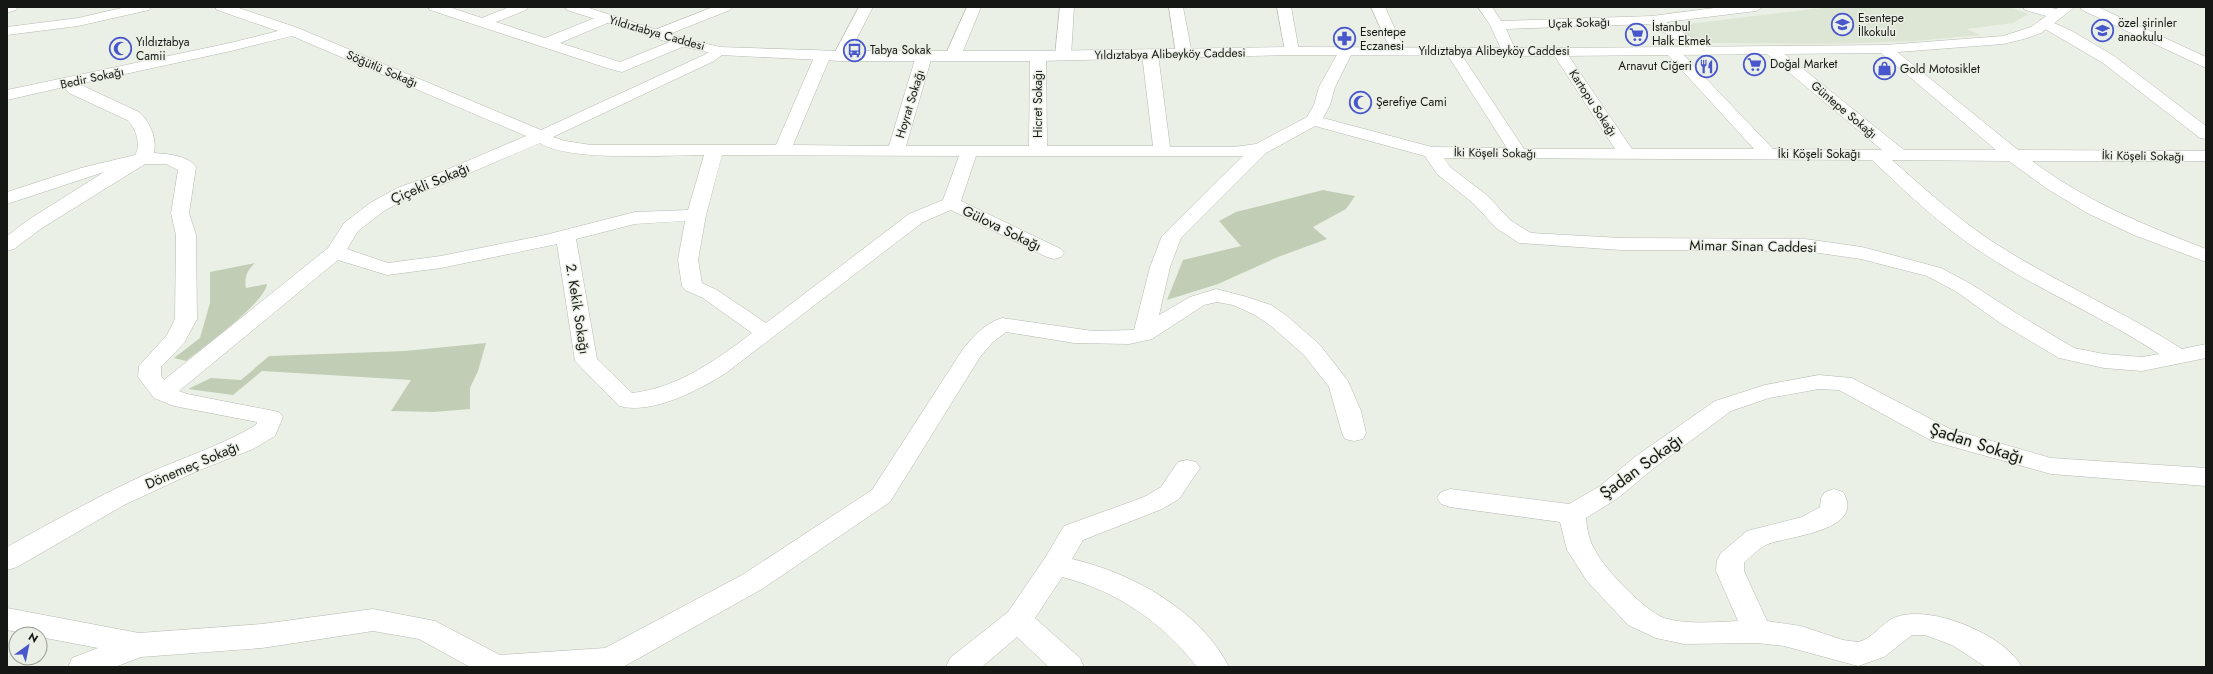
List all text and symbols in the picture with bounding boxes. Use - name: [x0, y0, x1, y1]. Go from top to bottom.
- place label: Esentepe İlkokulu: [1858, 9, 1904, 41]
- street label: Yıldıztabya Caddesi: [607, 11, 707, 55]
- school or university icon: Esentepe İlkokulu: [1829, 12, 1855, 38]
- street label: Uçak Sokağı: [1548, 13, 1610, 33]
- place label: özel şirinler anaokulu: [2118, 14, 2178, 46]
- school or university icon: özel şirinler anaokulu: [2090, 17, 2116, 43]
- place label: İstanbul Halk Ekmek: [1652, 18, 1711, 50]
- supermarket icon: İstanbul Halk Ekmek: [1623, 21, 1649, 47]
- place label: Esentepe Eczanesi: [1360, 23, 1406, 55]
- pharmacy icon: Esentepe Eczanesi: [1331, 26, 1357, 52]
- place label: Yıldıztabya Camii: [136, 33, 190, 65]
- mosque icon: Yıldıztabya Camii: [108, 36, 134, 62]
- bus stop icon: Tabya Sokak: [842, 37, 868, 63]
- place label: Tabya Sokak: [870, 41, 932, 59]
- street label: Yıldıztabya Alibeyköy Caddesi: [1418, 42, 1570, 60]
- street label: Yıldıztabya Alibeyköy Caddesi: [1094, 44, 1246, 64]
- street label: Söğütlü Sokağı: [344, 46, 420, 92]
- supermarket icon: Doğal Market: [1741, 51, 1767, 77]
- restaurant icon: Arnavut Ciğeri: [1694, 53, 1720, 79]
- place label: Doğal Market: [1770, 55, 1838, 73]
- shop icon: Gold Motosiklet: [1871, 56, 1897, 82]
- place label: Arnavut Ciğeri: [1618, 57, 1692, 75]
- place label: Gold Motosiklet: [1900, 60, 1980, 78]
- street label: Bedir Sokağı: [58, 62, 126, 94]
- street label: Kartopu Sokağı: [1564, 66, 1622, 140]
- street label: Hoyrat Sokağı: [891, 68, 929, 140]
- street label: Hicret Sokağı: [1029, 70, 1047, 138]
- street label: Güntepe Sokağı: [1807, 77, 1881, 143]
- mosque icon: Şerefiye Cami: [1347, 89, 1373, 115]
- place label: Şerefiye Cami: [1376, 93, 1447, 111]
- street label: İki Köşeli Sokağı: [1454, 143, 1536, 163]
- street label: İki Köşeli Sokağı: [1778, 145, 1860, 163]
- street label: İki Köşeli Sokağı: [2102, 146, 2184, 166]
- street label: Çiçekli Sokağı: [387, 157, 473, 209]
- street label: Gülova Sokağı: [959, 200, 1045, 256]
- street label: Mimar Sinan Caddesi: [1689, 235, 1817, 257]
- street label: 2. Kekik Sokağı: [561, 262, 595, 356]
- street label: Şadan Sokağı: [1927, 416, 2027, 470]
- street label: Şadan Sokağı: [1594, 428, 1688, 504]
- street label: Dönemeç Sokağı: [142, 436, 242, 494]
- north arrow: [8, 626, 48, 666]
- text: N: [25, 629, 41, 647]

